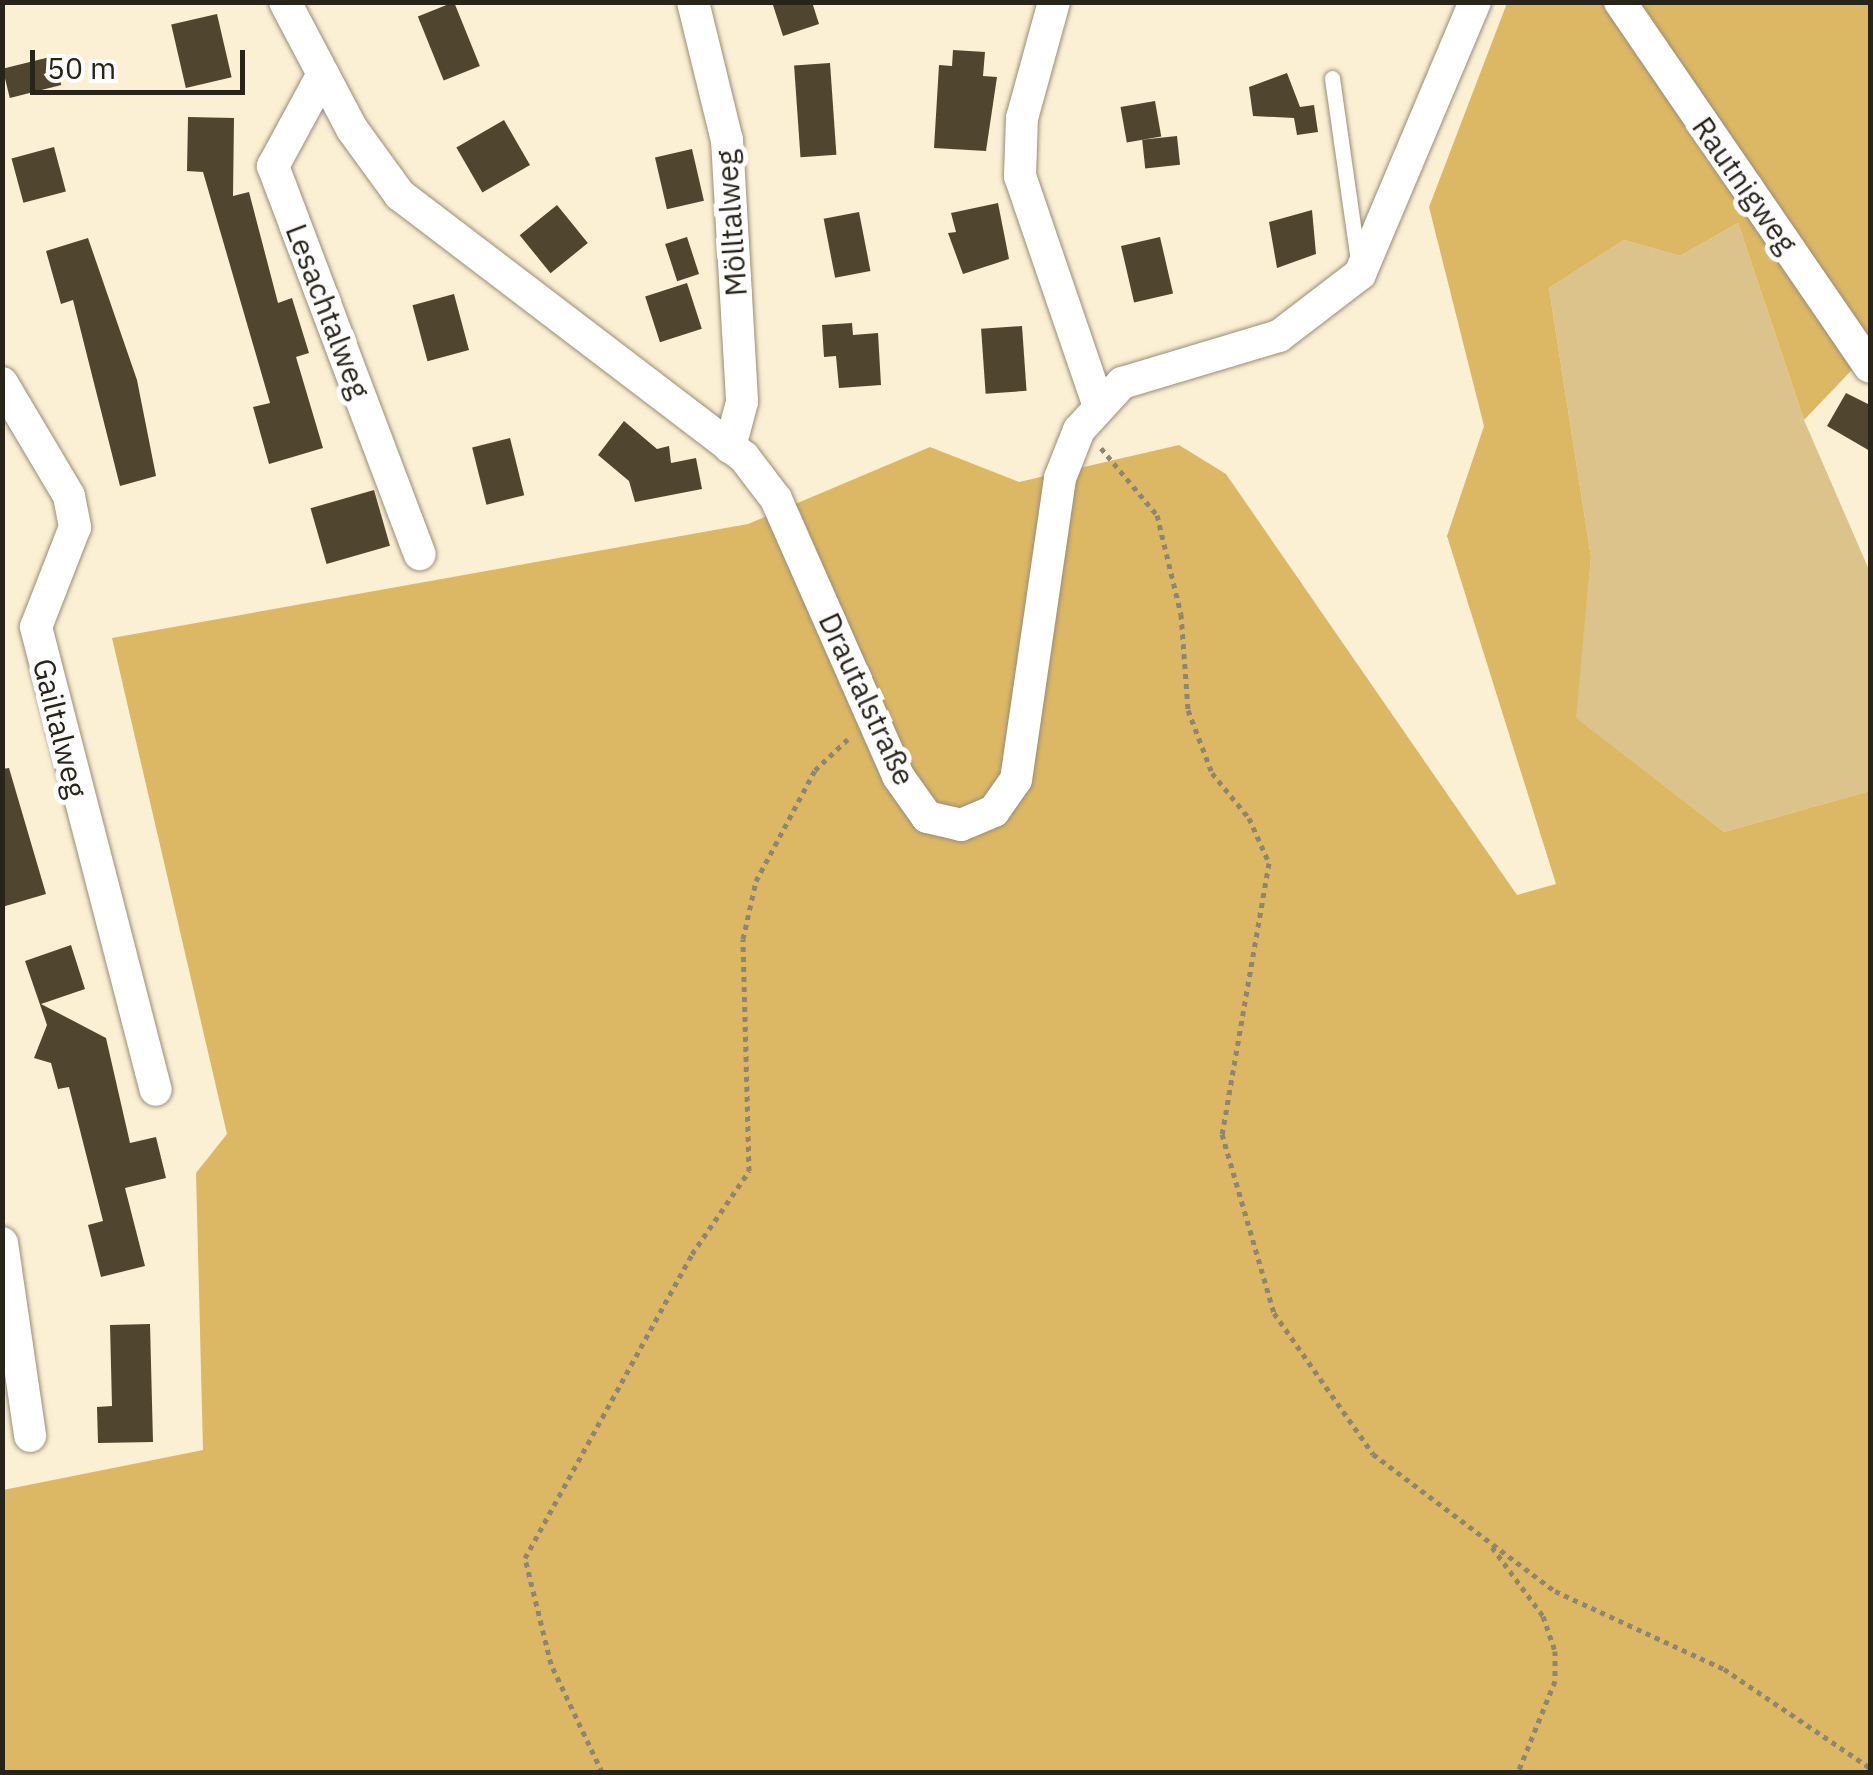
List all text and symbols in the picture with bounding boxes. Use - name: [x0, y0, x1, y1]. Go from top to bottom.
- scale bar: [35, 30, 250, 92]
- text: 50 m: [47, 48, 116, 87]
- street label: Rautnigweg: [1685, 110, 1805, 260]
- street label: Mölltalweg: [708, 148, 754, 298]
- street label: Lesachtalweg: [278, 219, 378, 403]
- street label: Drautalstraße: [811, 607, 923, 791]
- street label: Gailtalweg: [25, 655, 95, 801]

